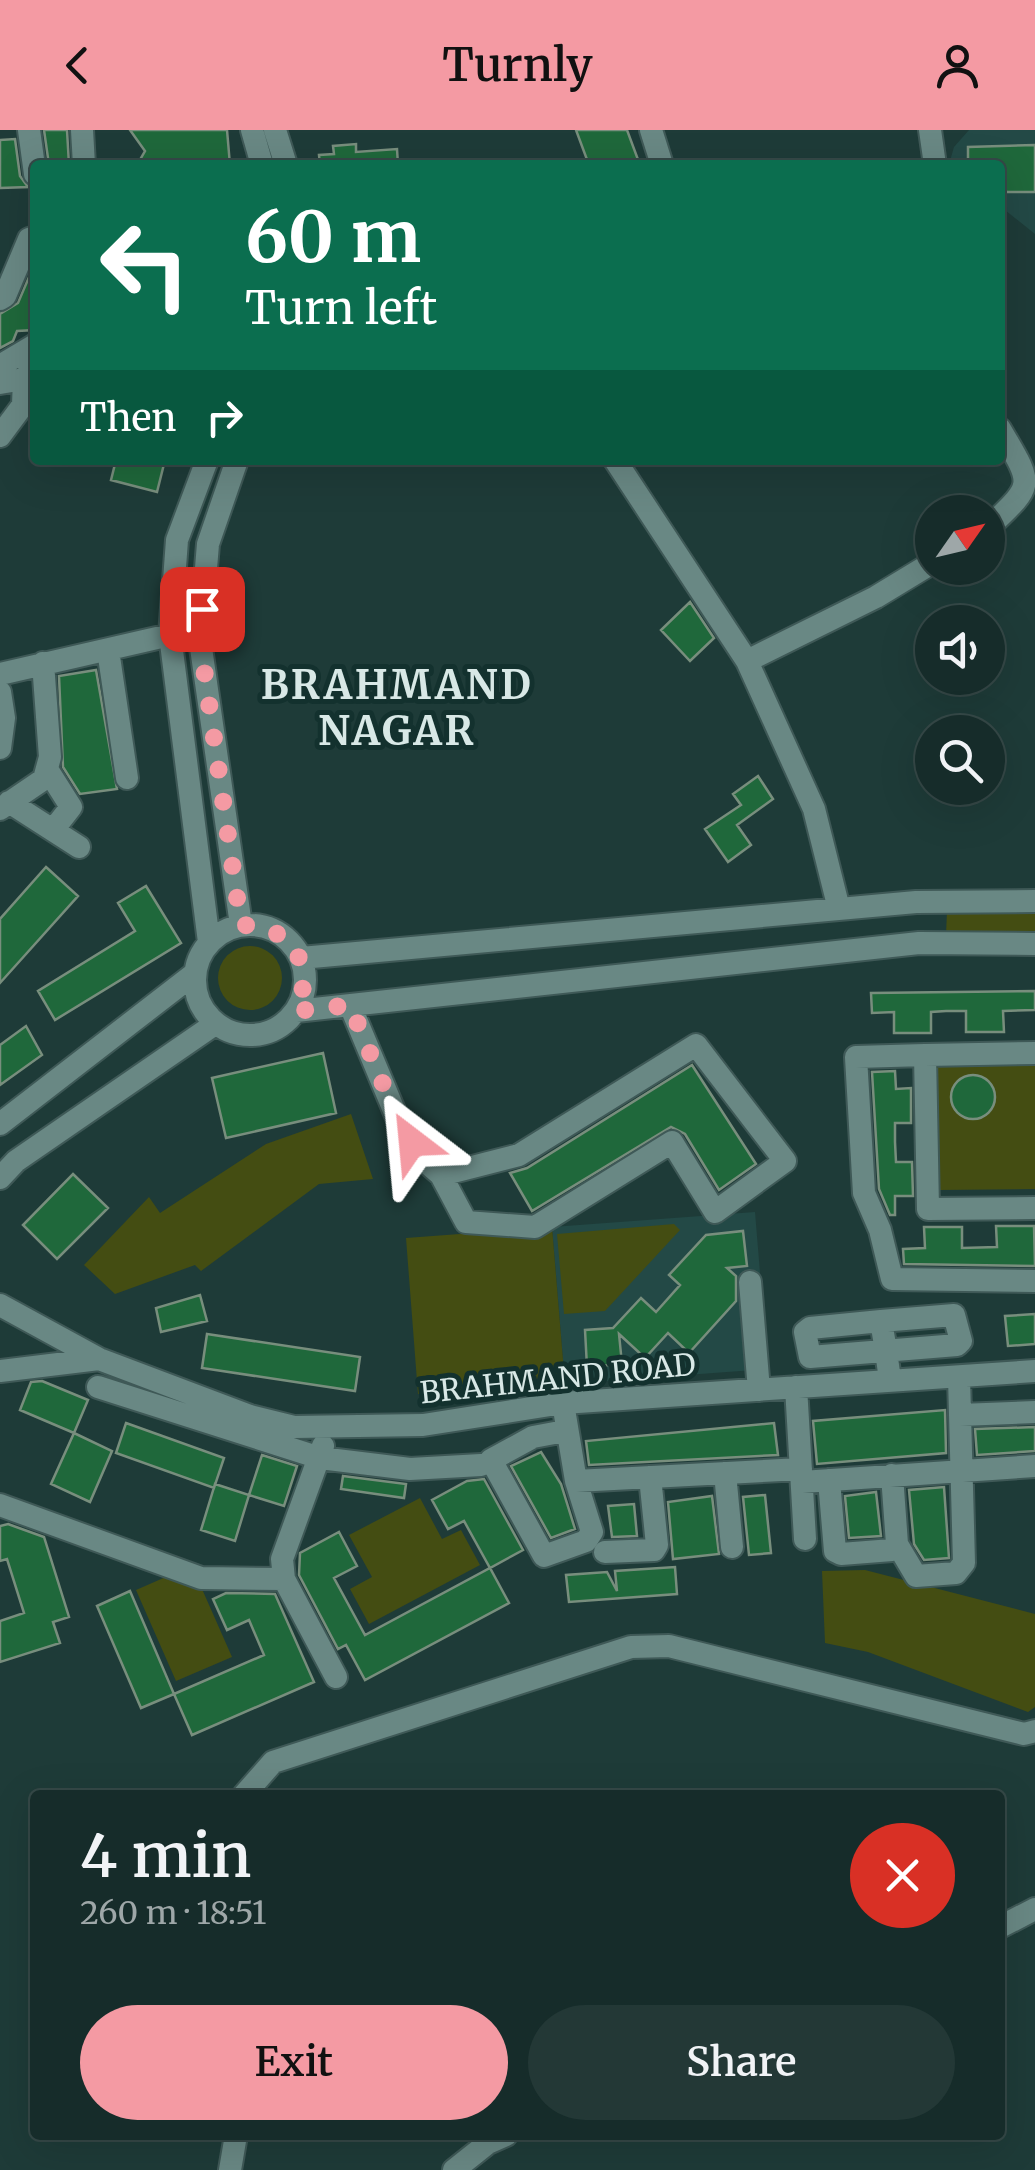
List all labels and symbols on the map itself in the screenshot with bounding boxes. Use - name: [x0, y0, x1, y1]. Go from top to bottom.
- north arrow: [915, 495, 1005, 585]
- pin: [160, 567, 245, 652]
- district label: BRAHMAND NAGAR: [261, 660, 533, 756]
- position arrow: [360, 1090, 464, 1194]
- street label: BRAHMAND ROAD: [418, 1345, 698, 1411]

